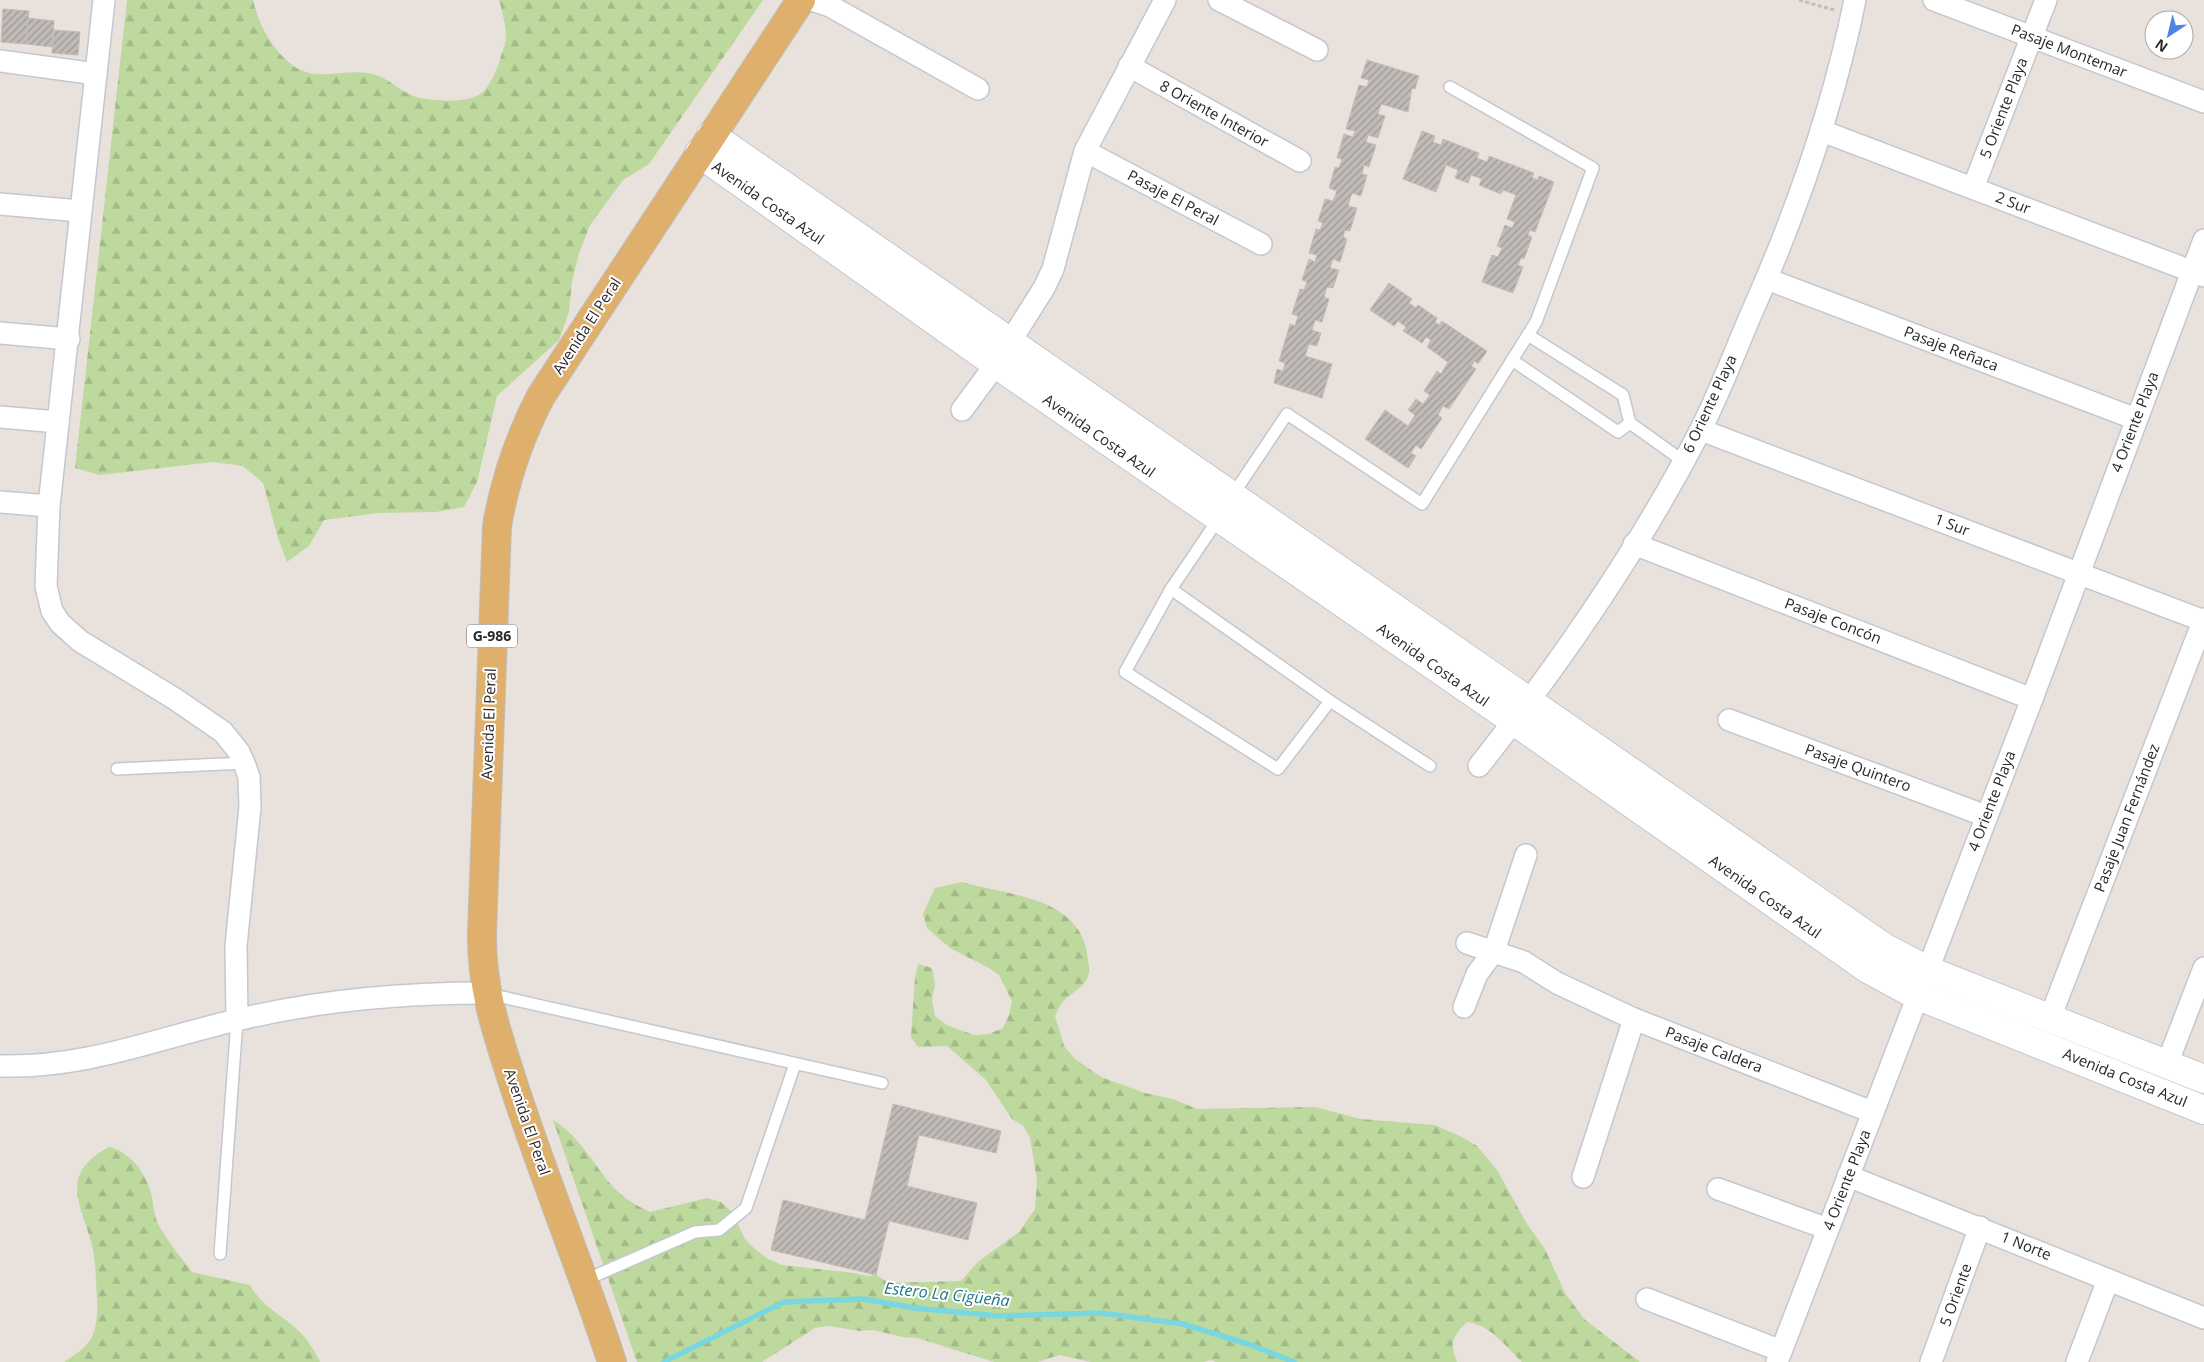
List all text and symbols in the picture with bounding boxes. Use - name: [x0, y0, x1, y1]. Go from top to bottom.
- north arrow: [2144, 10, 2194, 60]
- street label: Pasaje Montemar: [2008, 19, 2130, 81]
- text: N: [2151, 35, 2171, 57]
- street label: 5 Oriente Playa: [1975, 54, 2031, 161]
- street label: 8 Oriente Interior: [1156, 75, 1273, 151]
- street label: Avenida Costa Azul: [709, 156, 829, 248]
- street label: Pasaje El Peral: [1124, 165, 1223, 230]
- street label: 2 Sur: [1993, 186, 2034, 218]
- street label: Avenida El Peral: [547, 273, 625, 378]
- street label: Pasaje Reñaca: [1901, 321, 2001, 375]
- street label: 6 Oriente Playa: [1678, 351, 1741, 456]
- street label: 4 Oriente Playa: [2106, 368, 2162, 475]
- street label: Avenida Costa Azul: [1040, 389, 1160, 481]
- street label: 1 Sur: [1932, 508, 1973, 540]
- street label: Pasaje Concón: [1782, 592, 1885, 648]
- street label: Avenida Costa Azul: [1374, 618, 1494, 710]
- road number: G-986: [467, 624, 517, 648]
- street label: Avenida El Peral: [476, 668, 500, 780]
- street label: Pasaje Quintero: [1802, 739, 1914, 796]
- street label: Pasaje Juan Fernández: [2089, 741, 2164, 895]
- street label: 4 Oriente Playa: [1963, 747, 2019, 854]
- street label: Avenida Costa Azul: [1706, 850, 1826, 942]
- street label: Pasaje Caldera: [1663, 1021, 1766, 1077]
- street label: Avenida Costa Azul: [2060, 1043, 2191, 1111]
- street label: Avenida El Peral: [500, 1066, 556, 1178]
- street label: 4 Oriente Playa: [1818, 1126, 1874, 1233]
- street label: 1 Norte: [1998, 1226, 2055, 1264]
- street label: 5 Oriente: [1934, 1260, 1976, 1329]
- water label: Estero La Cigüeña: [883, 1276, 1011, 1312]

